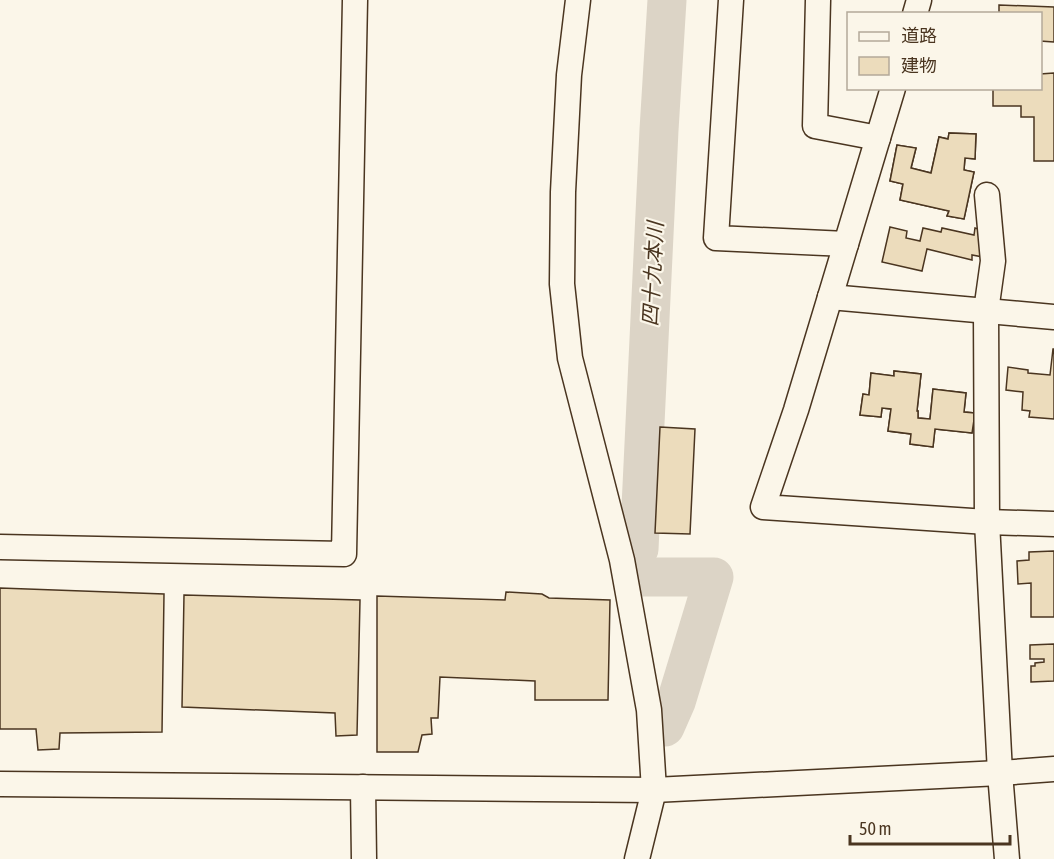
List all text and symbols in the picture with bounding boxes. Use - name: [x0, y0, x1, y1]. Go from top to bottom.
- legend: [847, 12, 1042, 90]
- text: 道路: [901, 25, 937, 46]
- text: 建物: [901, 55, 937, 76]
- water label: 四十九本川: [637, 219, 667, 327]
- scale bar: [850, 808, 1010, 846]
- text: 50 m: [859, 818, 891, 839]

